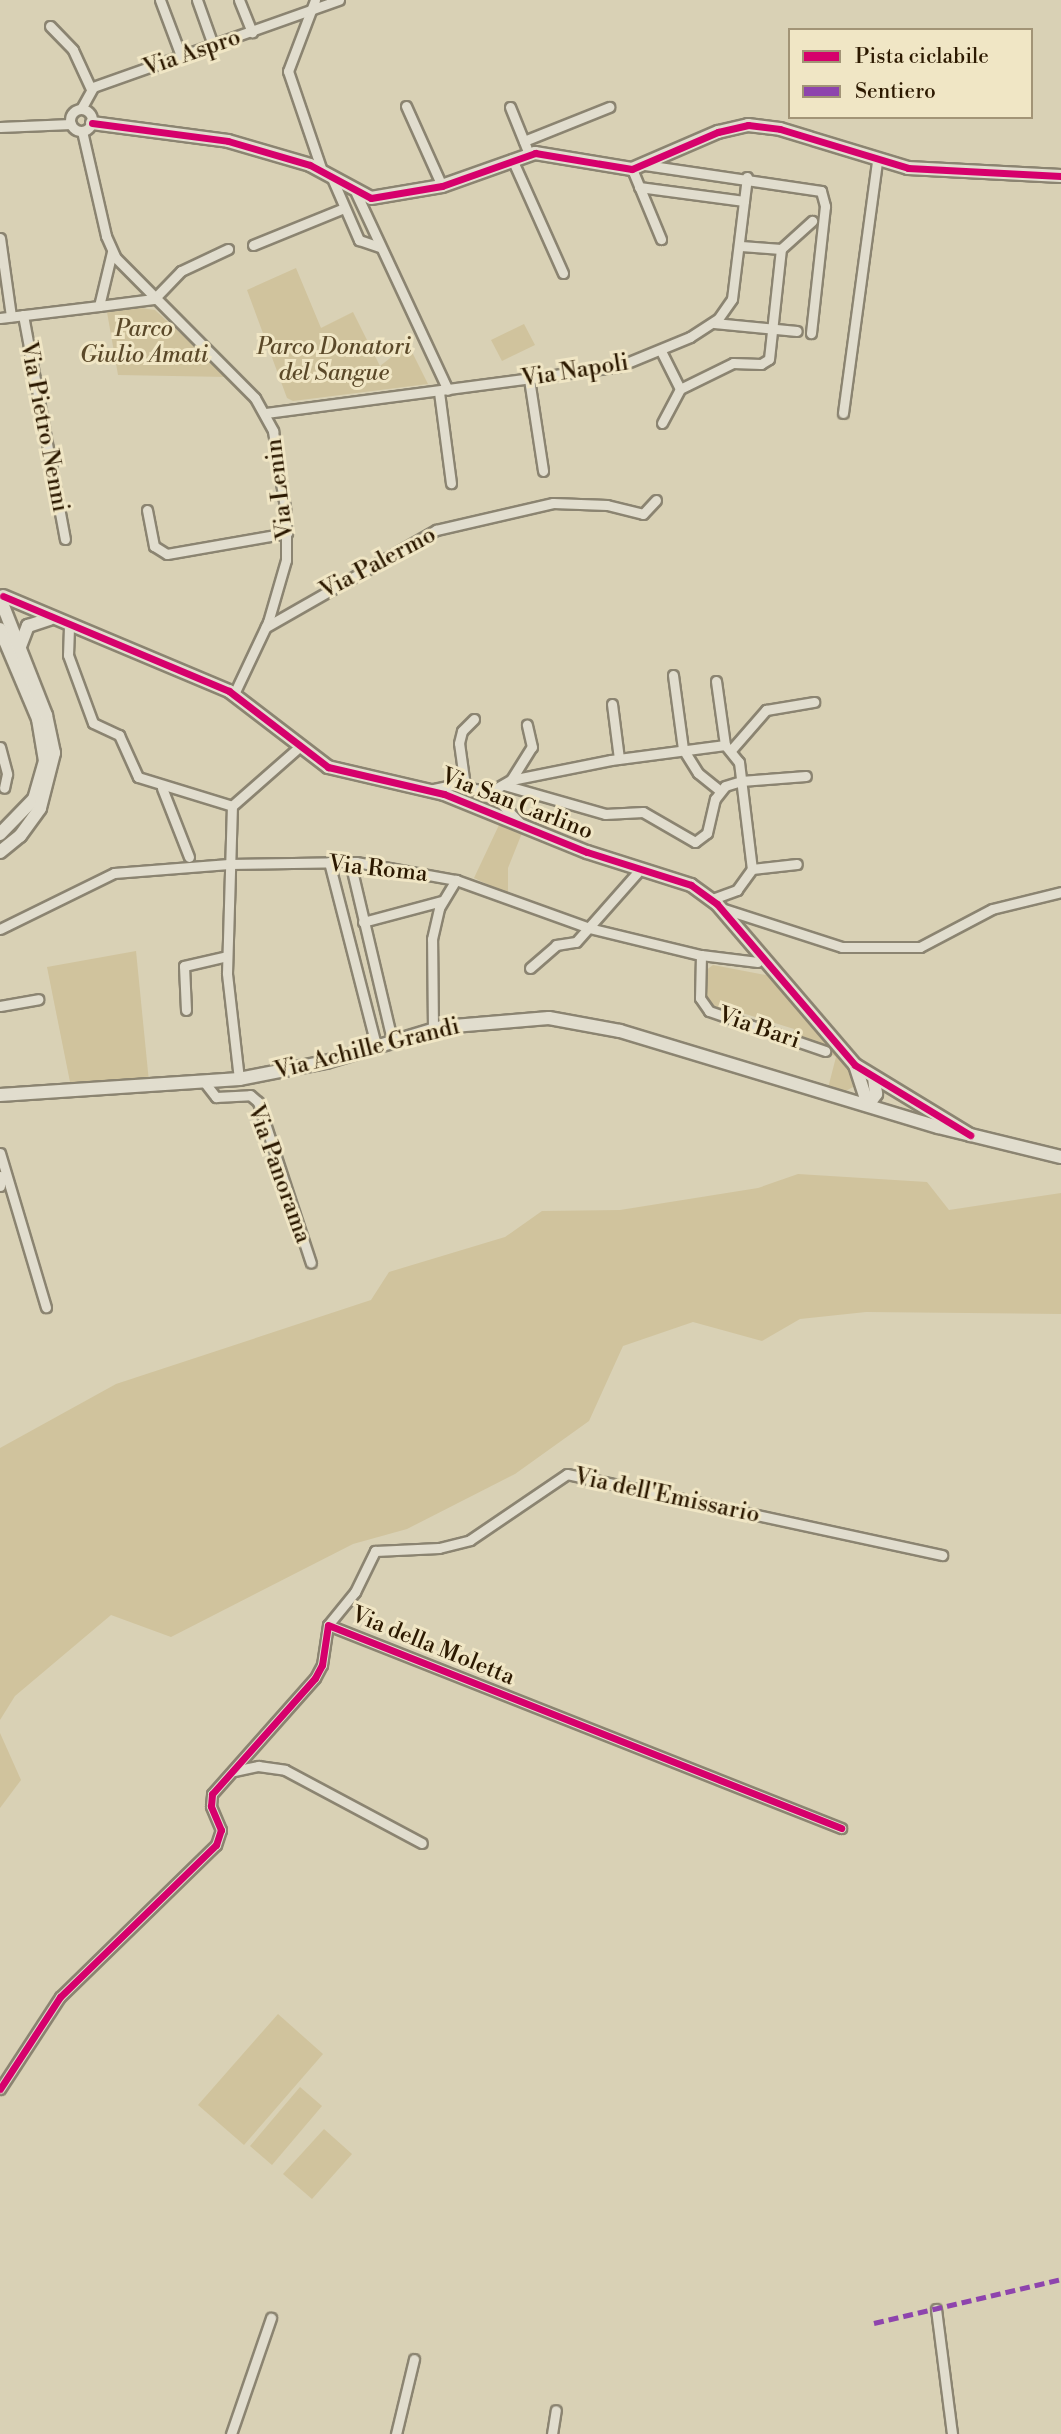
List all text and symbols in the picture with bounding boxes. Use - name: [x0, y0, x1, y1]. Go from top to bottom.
- street label: Via Aspro: [140, 24, 244, 82]
- legend: [788, 28, 1033, 119]
- text: Pista ciclabile: [855, 44, 989, 70]
- text: Sentiero: [855, 79, 936, 105]
- park label: Parco Giulio Amati: [80, 315, 208, 369]
- park label: Parco Donatori del Sangue: [257, 333, 411, 387]
- street label: Via Pietro Nenni: [14, 339, 74, 515]
- street label: Via Napoli: [519, 349, 631, 393]
- street label: Via Lenin: [260, 437, 300, 541]
- street label: Via Palermo: [315, 521, 441, 605]
- street label: Via San Carlino: [437, 762, 597, 846]
- street label: Via Roma: [327, 850, 429, 888]
- street label: Via Bari: [714, 1001, 804, 1055]
- street label: Via Achille Grandi: [272, 1013, 462, 1085]
- street label: Via Panorama: [241, 1101, 317, 1247]
- street label: Via dell'Emissario: [572, 1463, 762, 1529]
- street label: Via della Moletta: [347, 1601, 519, 1691]

